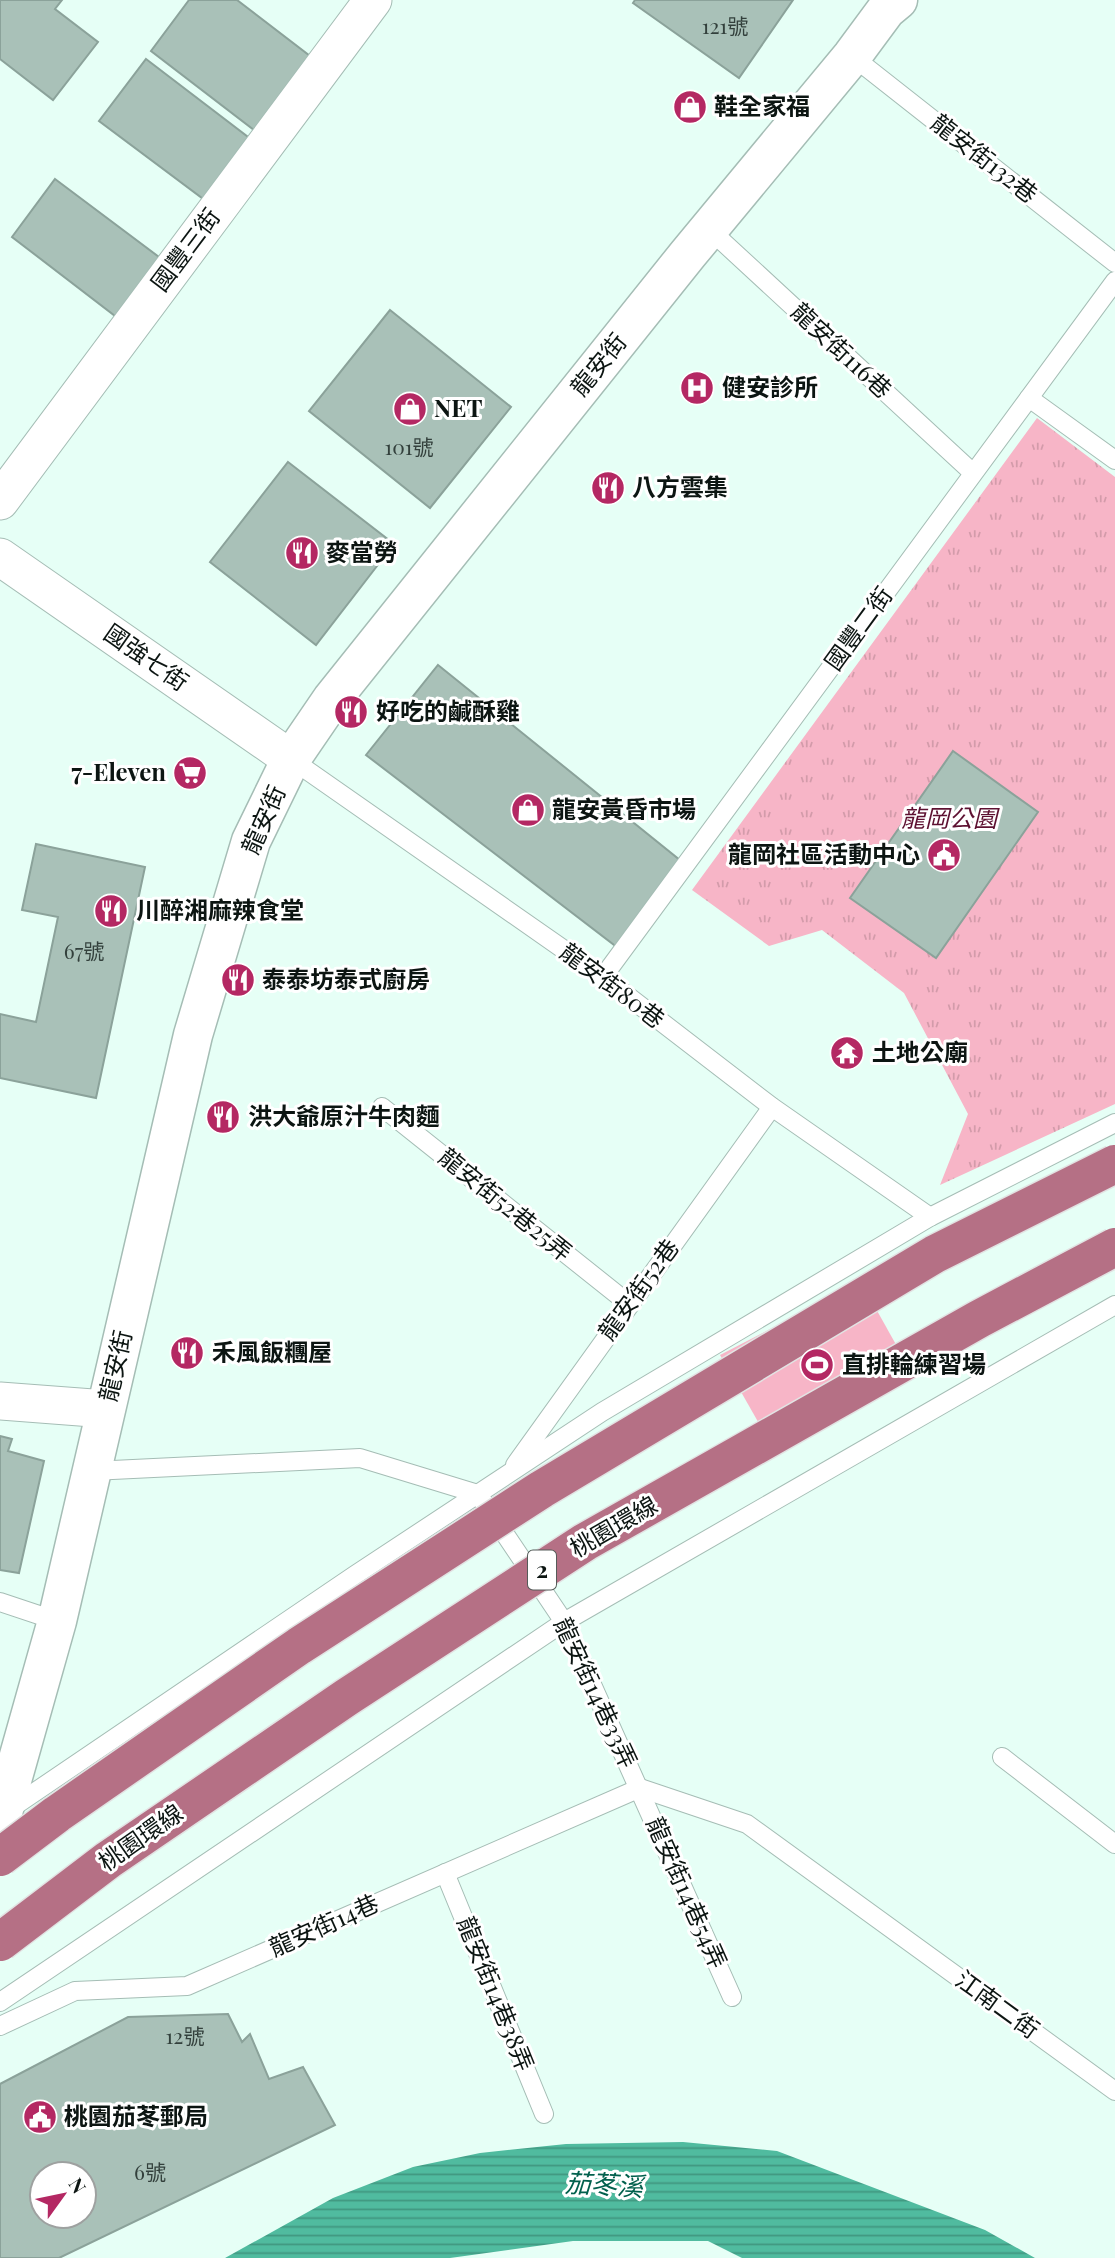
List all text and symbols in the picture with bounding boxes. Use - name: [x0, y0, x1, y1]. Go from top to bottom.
- house number: 121號: [702, 11, 748, 39]
- shop icon: 鞋全家福: [671, 88, 709, 126]
- place label: 鞋全家福: [714, 89, 810, 121]
- street label: 龍安街132巷: [925, 106, 1045, 209]
- street label: 國豐三街: [143, 201, 226, 297]
- street label: 龍安街116巷: [785, 295, 899, 404]
- street label: 龍安街: [562, 326, 633, 402]
- hospital icon: 健安診所: [678, 369, 716, 407]
- place label: 健安診所: [722, 370, 818, 402]
- shop icon: NET: [391, 390, 429, 428]
- place label: NET: [434, 391, 483, 423]
- house number: 101號: [384, 432, 434, 460]
- restaurant icon: 八方雲集: [589, 469, 627, 507]
- place label: 八方雲集: [632, 470, 728, 502]
- restaurant icon: 麥當勞: [283, 534, 321, 572]
- place label: 麥當勞: [326, 535, 398, 567]
- street label: 國豐二街: [816, 580, 899, 676]
- street label: 國強七街: [99, 616, 196, 697]
- restaurant icon: 好吃的鹹酥雞: [332, 693, 370, 731]
- place label: 好吃的鹹酥雞: [376, 694, 520, 726]
- supermarket icon: 7-Eleven: [171, 754, 209, 792]
- place label: 7-Eleven: [71, 755, 166, 787]
- street label: 龍安街: [233, 780, 291, 859]
- shop icon: 龍安黃昏市場: [509, 791, 547, 829]
- place label: 龍安黃昏市場: [552, 792, 696, 824]
- park label: 龍岡公園: [901, 801, 1000, 833]
- public building icon: 龍岡社區活動中心: [925, 836, 963, 874]
- place label: 龍岡社區活動中心: [728, 837, 920, 869]
- restaurant icon: 川醉湘麻辣食堂: [92, 892, 130, 930]
- place label: 川醉湘麻辣食堂: [136, 893, 304, 925]
- street label: 龍安街80巷: [555, 935, 672, 1034]
- house number: 67號: [64, 936, 104, 964]
- restaurant icon: 泰泰坊泰式廚房: [219, 961, 257, 999]
- place label: 泰泰坊泰式廚房: [262, 962, 430, 994]
- temple icon: 土地公廟: [828, 1034, 866, 1072]
- place label: 土地公廟: [872, 1035, 968, 1067]
- restaurant icon: 洪大爺原汁牛肉麵: [204, 1098, 242, 1136]
- place label: 洪大爺原汁牛肉麵: [248, 1099, 440, 1131]
- street label: 龍安街52巷25弄: [433, 1140, 580, 1267]
- street label: 龍安街52巷: [590, 1232, 685, 1346]
- street label: 龍安街: [90, 1327, 138, 1404]
- restaurant icon: 禾風飯糰屋: [168, 1334, 206, 1372]
- place label: 禾風飯糰屋: [212, 1335, 332, 1367]
- sports icon: 直排輪練習場: [798, 1346, 836, 1384]
- place label: 直排輪練習場: [842, 1347, 986, 1379]
- street label: 桃園環線: [563, 1487, 663, 1563]
- road number: 2: [528, 1550, 556, 1590]
- street label: 龍安街14巷33弄: [548, 1612, 646, 1773]
- street label: 桃園環線: [91, 1796, 188, 1877]
- street label: 龍安街14巷54弄: [640, 1811, 736, 1973]
- street label: 龍安街14巷: [263, 1886, 383, 1963]
- street label: 龍安街14巷38弄: [451, 1911, 542, 2075]
- street label: 江南二街: [950, 1962, 1046, 2045]
- house number: 12號: [166, 2021, 204, 2049]
- public building icon: 桃園茄苳郵局: [21, 2098, 59, 2136]
- place label: 桃園茄苳郵局: [64, 2099, 208, 2131]
- house number: 6號: [134, 2157, 166, 2185]
- north arrow: [28, 2160, 98, 2230]
- water label: 茄苳溪: [564, 2164, 648, 2203]
- text: N: [63, 2172, 93, 2198]

